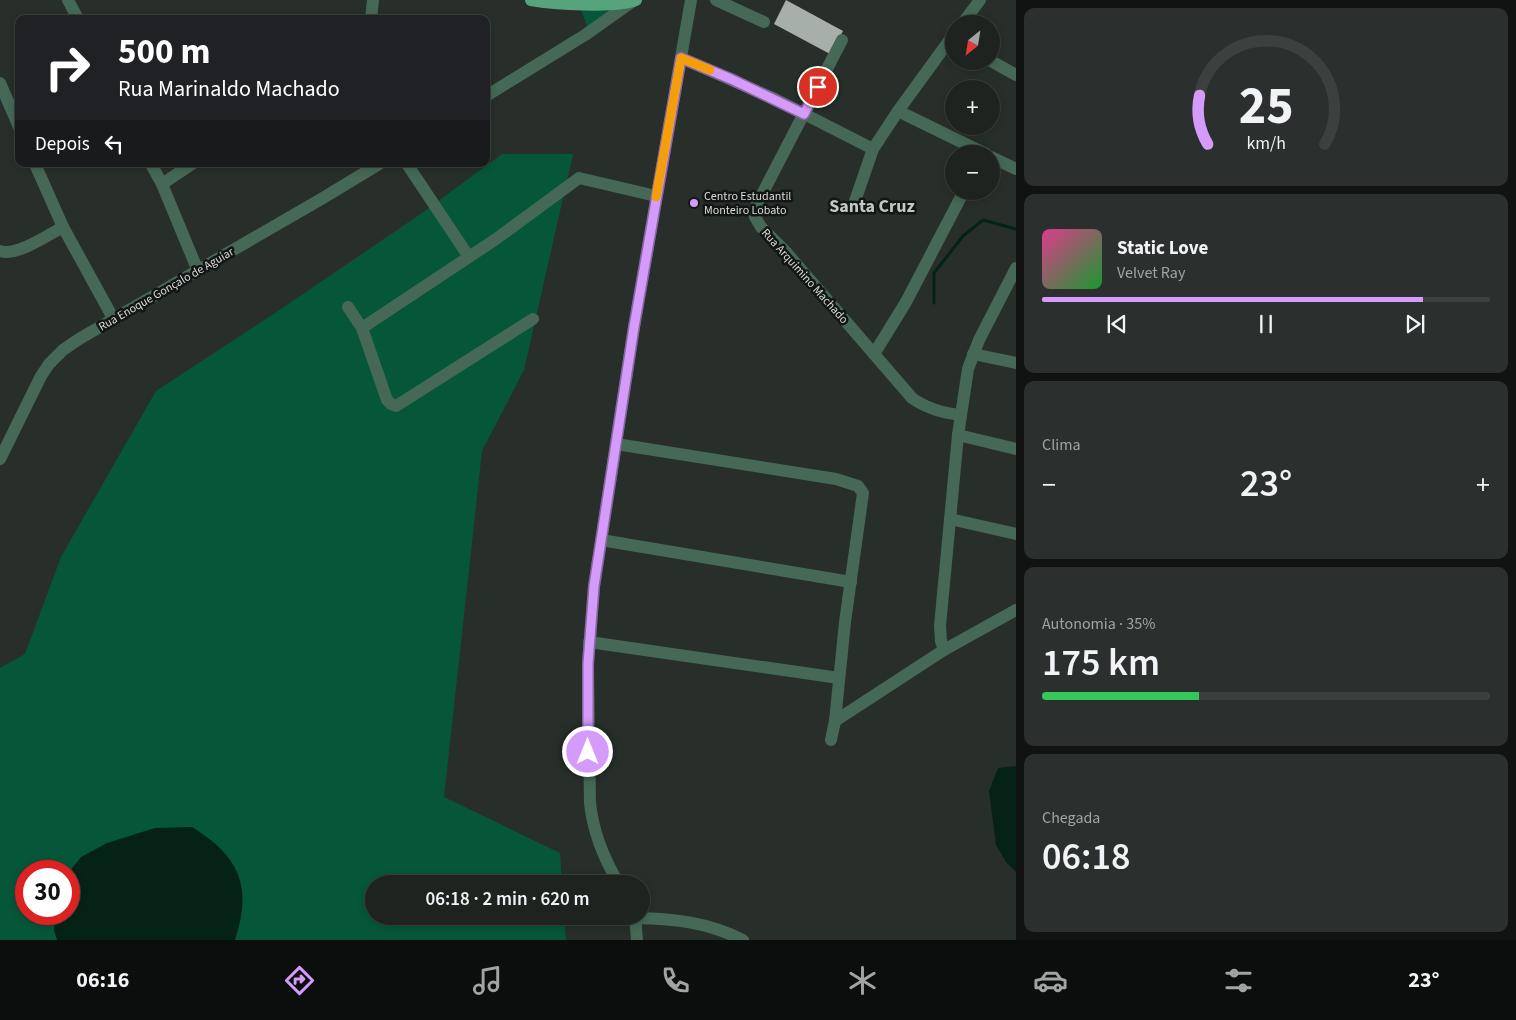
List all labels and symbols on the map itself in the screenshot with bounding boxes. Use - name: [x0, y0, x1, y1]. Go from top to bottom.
- north arrow: [945, 15, 1000, 70]
- pin: [797, 66, 839, 108]
- place label: Centro Estudantil Monteiro Lobato: [704, 188, 791, 219]
- district label: Santa Cruz: [829, 194, 915, 219]
- marker: Centro Estudantil Monteiro Lobato: [688, 197, 700, 209]
- street label: Rua Arquimino Machado: [757, 225, 852, 328]
- street label: Rua Enoque Gonçalo de Aguiar: [95, 243, 238, 335]
- position arrow: [561, 725, 613, 777]
- speed limit sign: 30: [15, 860, 80, 925]

